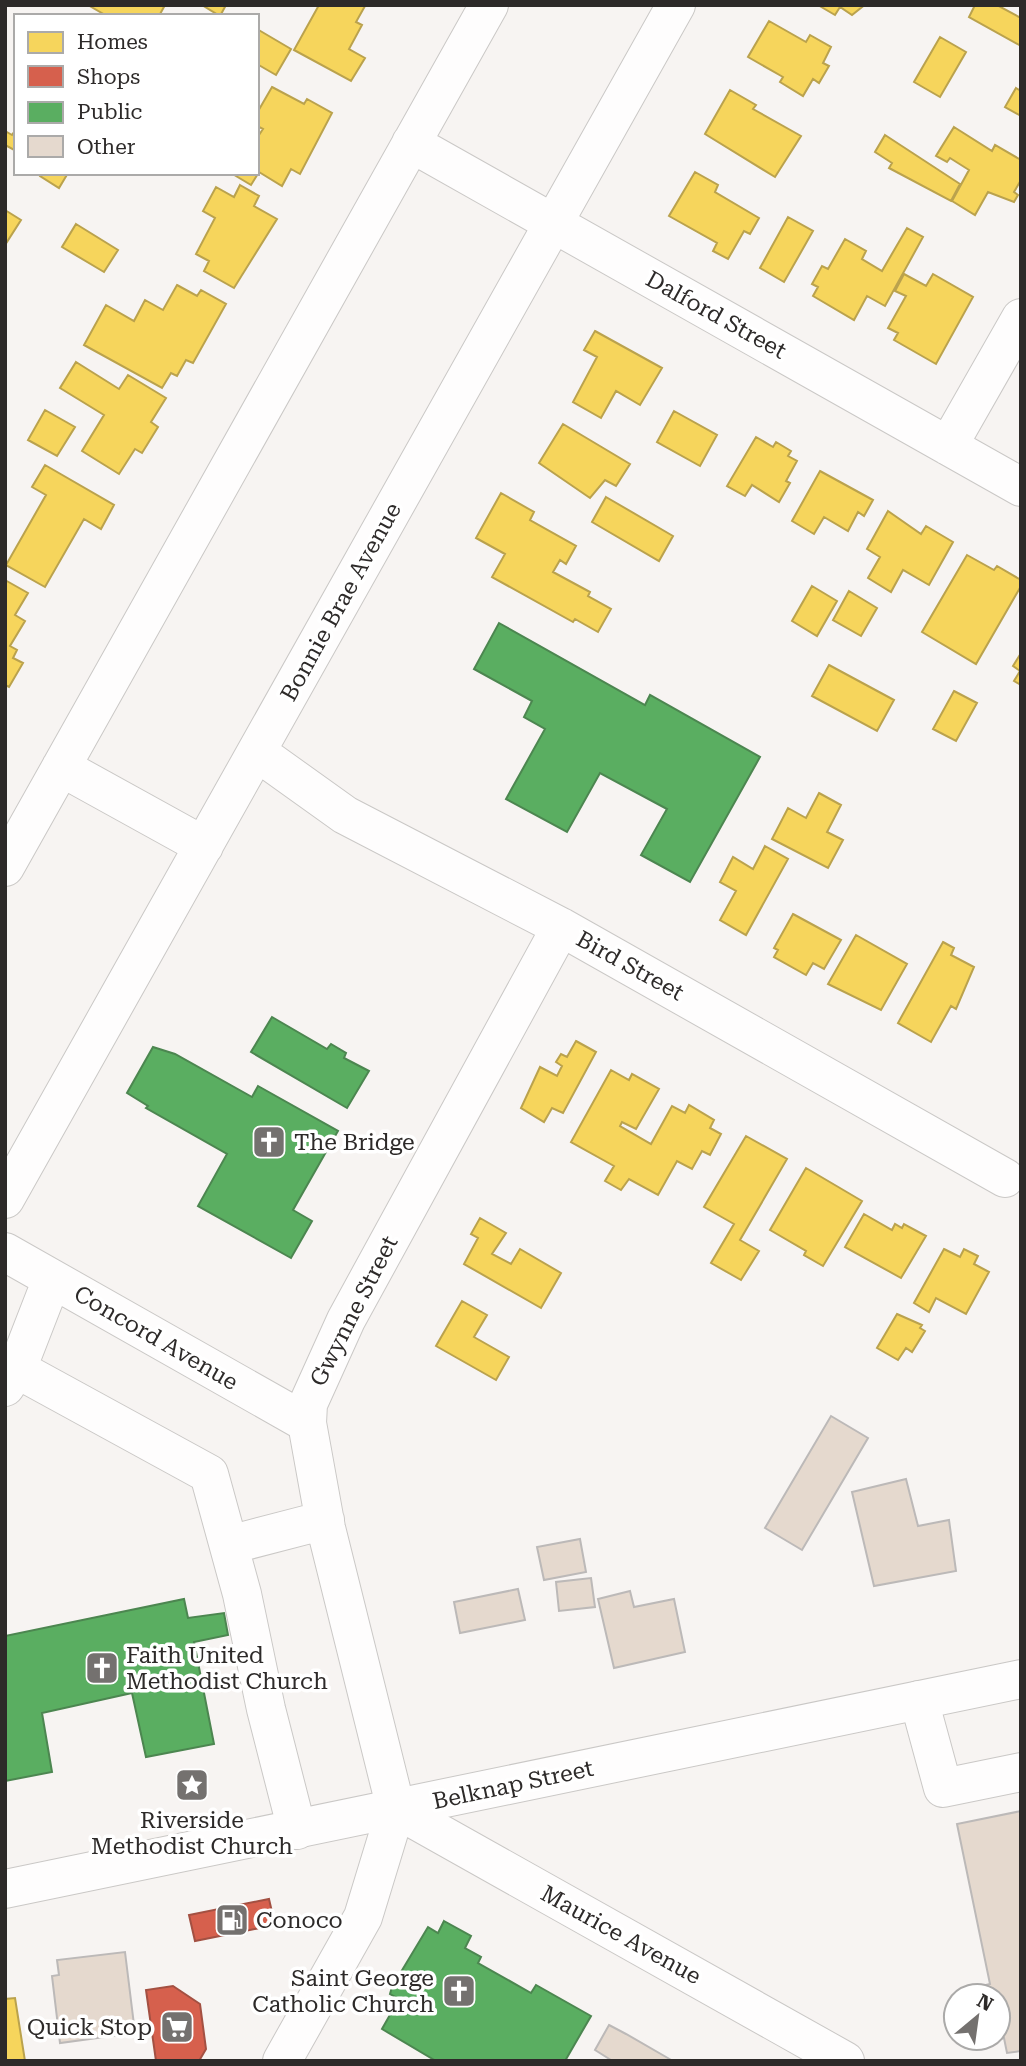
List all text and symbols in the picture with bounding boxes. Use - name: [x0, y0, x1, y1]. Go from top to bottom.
- legend: [14, 14, 259, 175]
- text: Homes: [77, 30, 148, 54]
- text: Shops: [77, 65, 140, 89]
- text: Public: [77, 100, 143, 124]
- text: Other: [77, 135, 136, 159]
- street label: Dalford Street: [641, 265, 791, 365]
- street label: Bonnie Brae Avenue: [275, 498, 407, 706]
- street label: Bird Street: [572, 925, 689, 1007]
- church icon: The Bridge: [250, 1123, 288, 1161]
- place label: The Bridge: [294, 1129, 415, 1156]
- street label: Gwynne Street: [305, 1231, 404, 1391]
- street label: Concord Avenue: [69, 1280, 243, 1396]
- place label: Faith United Methodist Church: [126, 1642, 328, 1695]
- church icon: Faith United Methodist Church: [83, 1649, 121, 1687]
- street label: Belknap Street: [430, 1755, 596, 1815]
- place icon: Riverside Methodist Church: [173, 1766, 211, 1804]
- place label: Riverside Methodist Church: [91, 1807, 293, 1860]
- street label: Maurice Avenue: [536, 1880, 706, 1990]
- fuel station icon: Conoco: [213, 1901, 251, 1939]
- place label: Conoco: [256, 1907, 343, 1934]
- place label: Saint George Catholic Church: [252, 1965, 434, 2018]
- church icon: Saint George Catholic Church: [440, 1972, 478, 2010]
- north arrow: [942, 1982, 1012, 2052]
- text: N: [973, 1989, 997, 2016]
- supermarket icon: Quick Stop: [158, 2008, 196, 2046]
- place label: Quick Stop: [27, 2014, 152, 2041]

